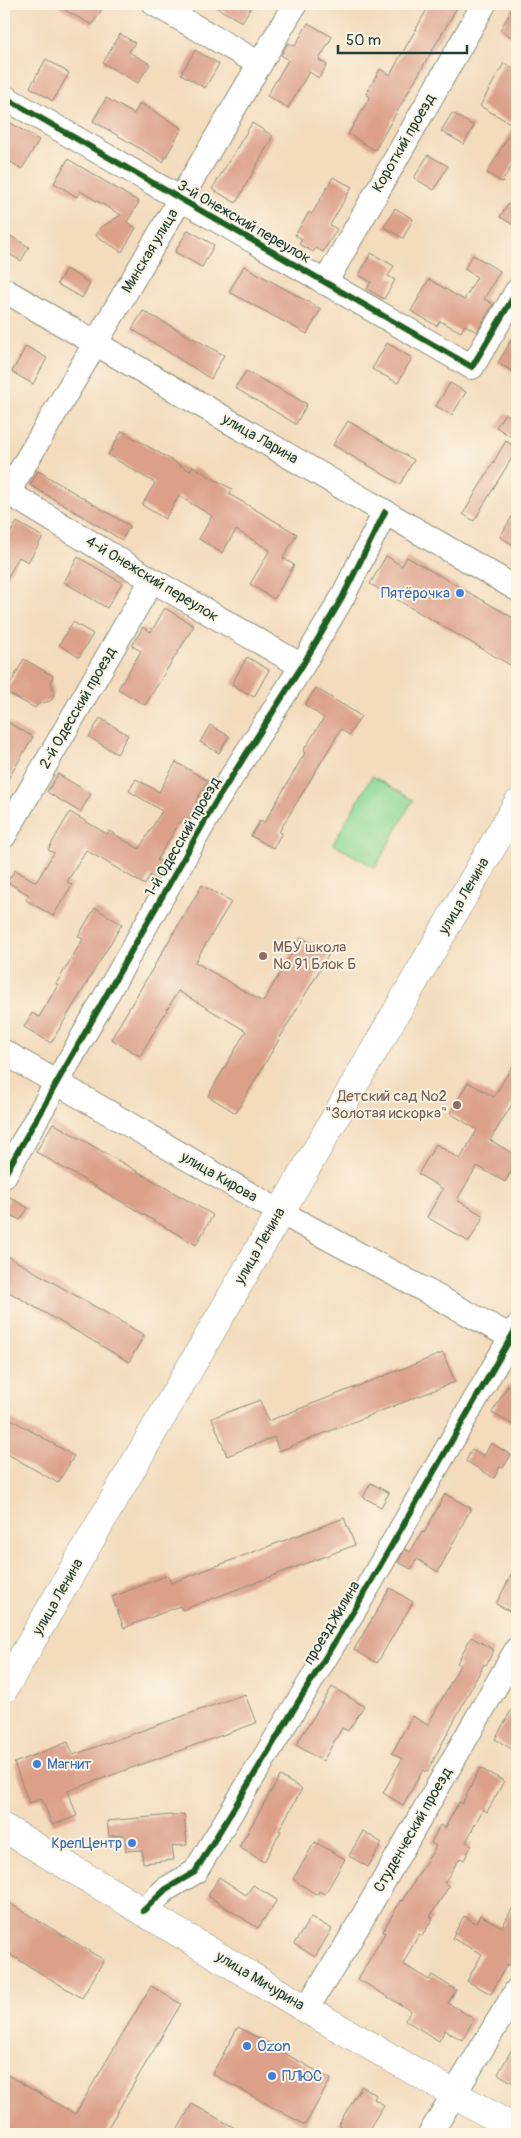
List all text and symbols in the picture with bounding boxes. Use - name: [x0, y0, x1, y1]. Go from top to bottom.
- scale bar: [338, 22, 467, 54]
- text: 50 m: [346, 31, 381, 50]
- street label: Короткий проезд: [368, 90, 440, 196]
- street label: 3-й Онежский переулок: [174, 176, 314, 268]
- street label: Минская улица: [117, 205, 183, 297]
- street label: улица Ларина: [218, 409, 301, 468]
- street label: 4-й Онежский переулок: [82, 532, 222, 626]
- place label: Пятёрочка: [381, 584, 450, 603]
- marker: Пятёрочка: [454, 587, 466, 599]
- street label: 2-й Одесский проезд: [35, 644, 121, 772]
- street label: 1-й Одесский проезд: [141, 774, 225, 900]
- street label: улица Ленина: [434, 854, 494, 939]
- place label: МБУ школа № 91 Блок Б: [273, 938, 356, 974]
- marker: МБУ школа № 91 Блок Б: [257, 950, 269, 962]
- place label: Детский сад №2 "Золотая искорка": [325, 1087, 447, 1123]
- marker: Детский сад №2 "Золотая искорка": [451, 1099, 463, 1111]
- street label: улица Кирова: [176, 1147, 261, 1207]
- street label: улица Ленина: [230, 1204, 290, 1289]
- street label: улица Ленина: [28, 1555, 88, 1640]
- street label: проезд Жилина: [300, 1578, 364, 1668]
- place label: Магнит: [47, 1755, 92, 1774]
- marker: Магнит: [31, 1758, 43, 1770]
- street label: Студенческий проезд: [370, 1764, 456, 1896]
- place label: КрепЦентр: [51, 1834, 122, 1853]
- marker: КрепЦентр: [126, 1837, 138, 1849]
- street label: улица Мичурина: [211, 1947, 308, 2015]
- place label: Ozon: [257, 2037, 291, 2056]
- marker: Ozon: [241, 2040, 253, 2052]
- place label: ПЛЮС: [282, 2067, 322, 2086]
- marker: ПЛЮС: [266, 2070, 278, 2082]

